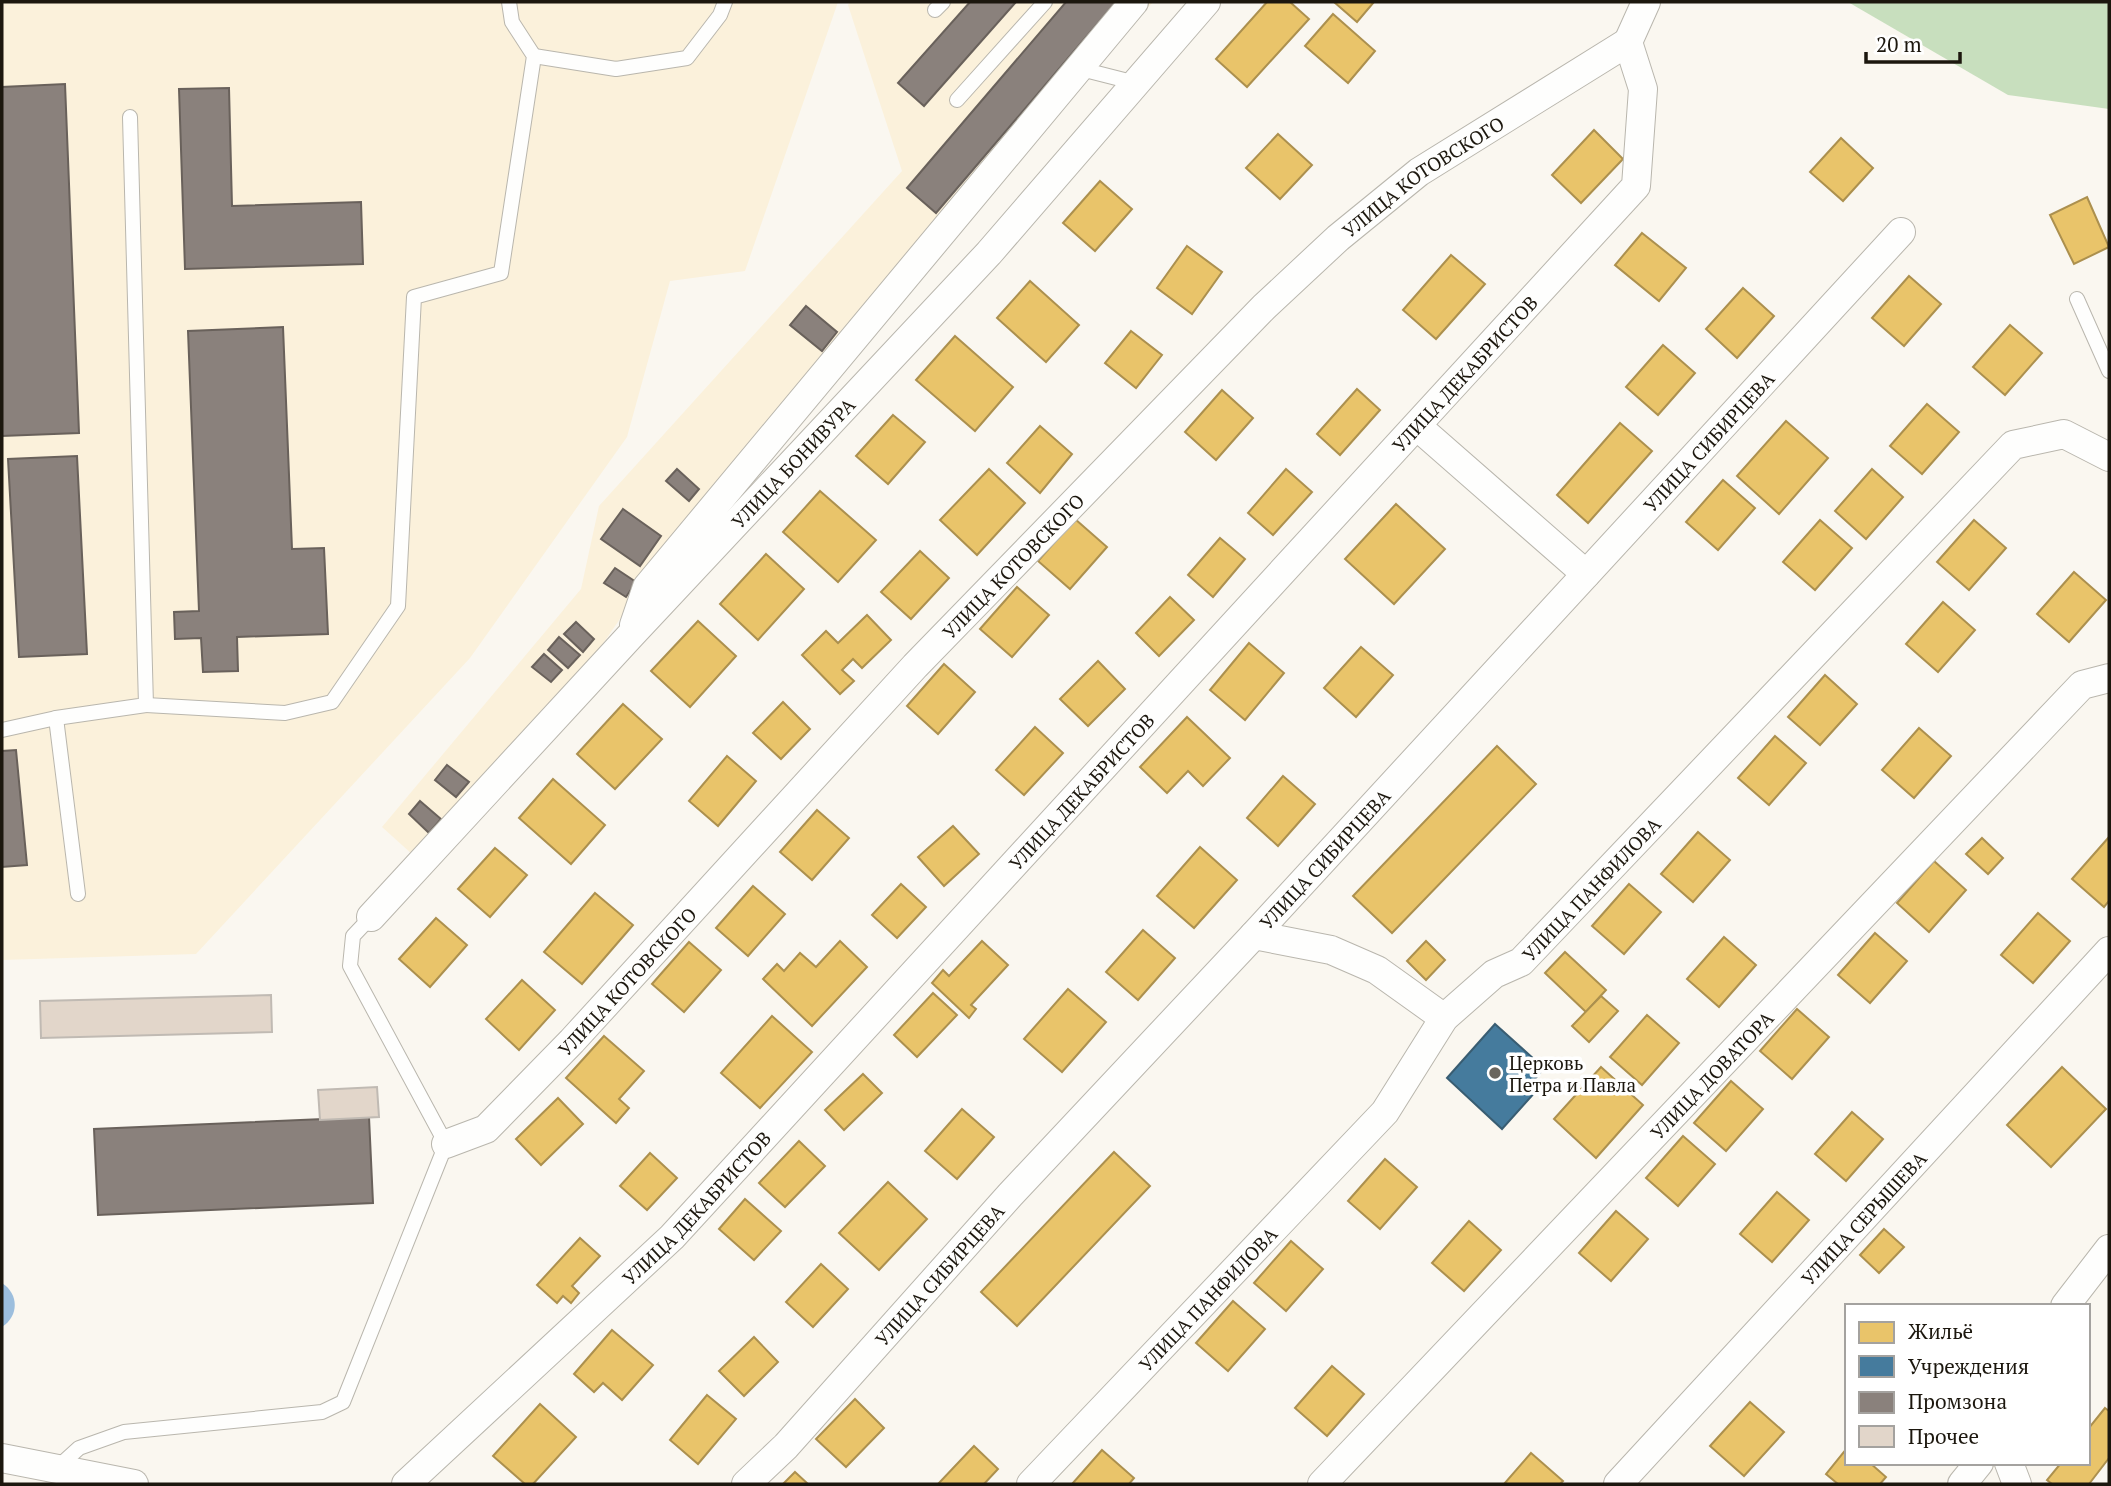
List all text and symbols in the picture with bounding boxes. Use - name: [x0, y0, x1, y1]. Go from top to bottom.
- scale bar: [1866, 21, 1960, 65]
- text: 20 m: [1876, 30, 1922, 58]
- street label: УЛИЦА КОТОВСКОГО: [1337, 110, 1508, 242]
- street label: УЛИЦА ДЕКАБРИСТОВ: [1386, 290, 1542, 457]
- street label: УЛИЦА СИБИРЦЕВА: [1637, 366, 1779, 517]
- street label: УЛИЦА БОНИВУРА: [725, 392, 860, 533]
- street label: УЛИЦА КОТОВСКОГО: [936, 488, 1089, 644]
- street label: УЛИЦА ДЕКАБРИСТОВ: [1003, 708, 1159, 875]
- street label: УЛИЦА СИБИРЦЕВА: [1253, 783, 1395, 934]
- street label: УЛИЦА ПАНФИЛОВА: [1516, 811, 1665, 966]
- street label: УЛИЦА КОТОВСКОГО: [552, 901, 701, 1061]
- street label: УЛИЦА ДОВАТОРА: [1644, 1005, 1778, 1144]
- place label: Церковь Петра и Павла: [1509, 1050, 1636, 1097]
- marker: Церковь Петра и Павла: [1487, 1065, 1503, 1081]
- street label: УЛИЦА ДЕКАБРИСТОВ: [617, 1125, 776, 1290]
- street label: УЛИЦА СЕРЫШЕВА: [1795, 1145, 1931, 1290]
- street label: УЛИЦА СИБИРЦЕВА: [869, 1198, 1009, 1351]
- street label: УЛИЦА ПАНФИЛОВА: [1133, 1221, 1282, 1376]
- legend: [1845, 1304, 2090, 1465]
- text: Жильё: [1908, 1317, 1973, 1345]
- text: Учреждения: [1908, 1352, 2029, 1380]
- text: Промзона: [1908, 1387, 2007, 1415]
- text: Прочее: [1908, 1422, 1979, 1450]

